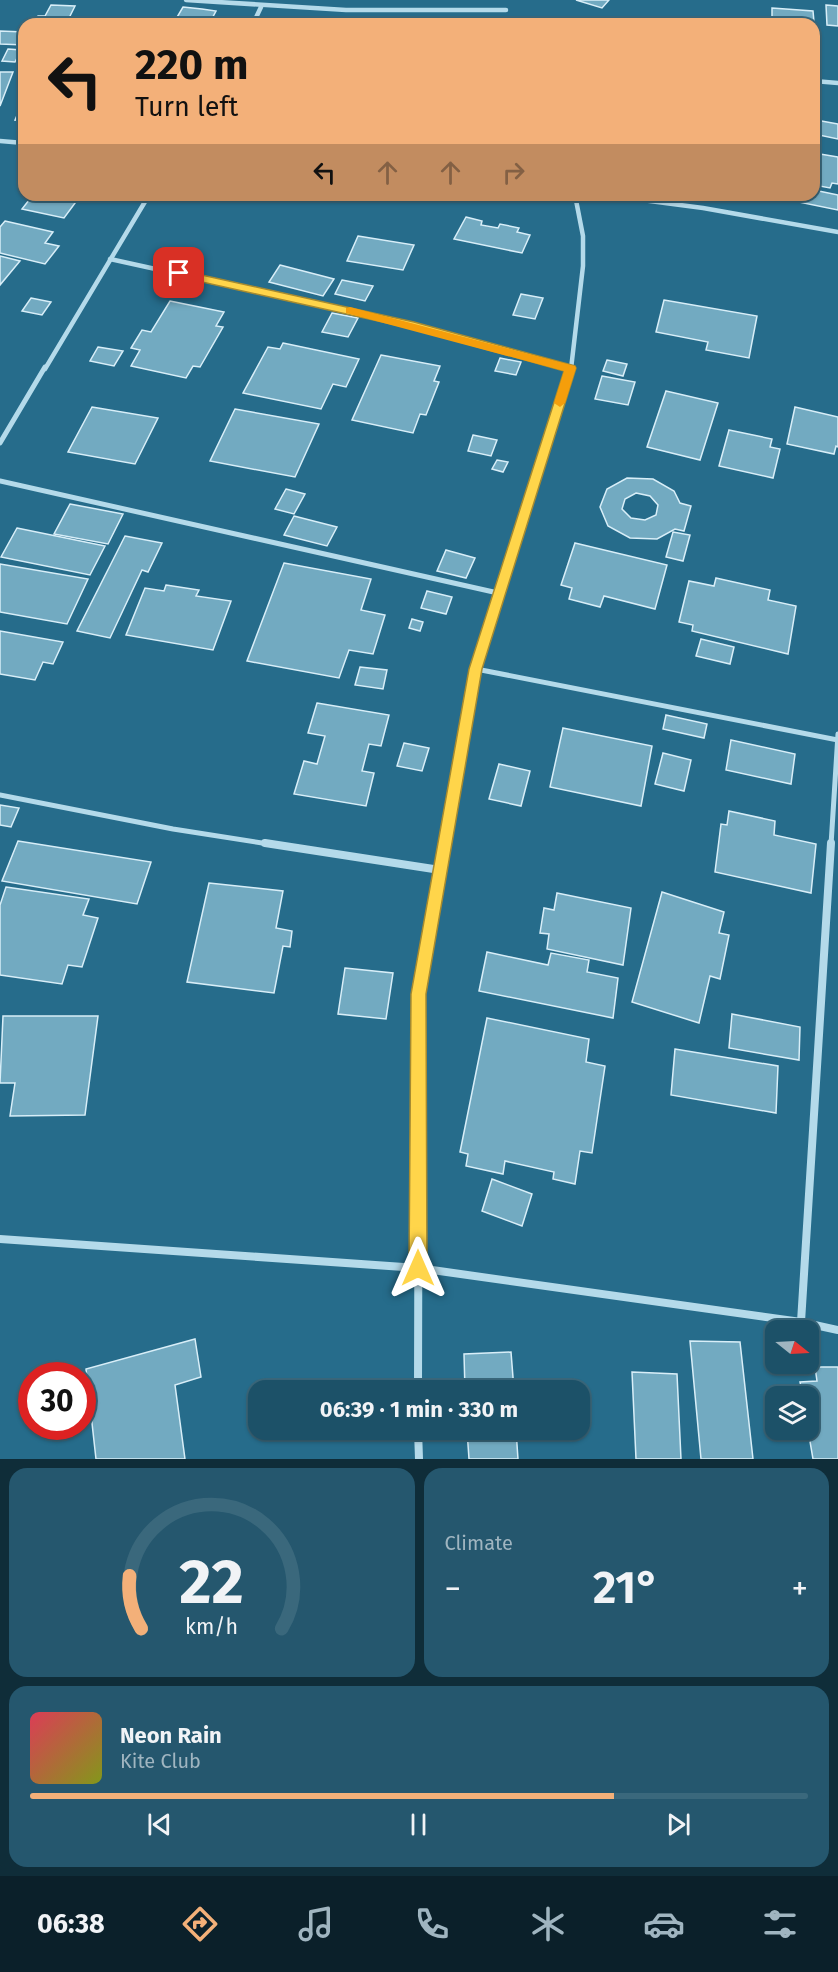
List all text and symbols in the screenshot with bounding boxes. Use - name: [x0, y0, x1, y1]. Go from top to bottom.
- text: 220 m: [135, 40, 248, 90]
- icon: left: [36, 42, 114, 120]
- text: Turn left: [135, 91, 238, 123]
- icon: left: [308, 156, 341, 189]
- icon: ahead: [371, 156, 404, 189]
- icon: ahead: [434, 156, 467, 189]
- icon: right: [497, 156, 530, 189]
- pin: [153, 247, 204, 298]
- icon: arrive: [162, 256, 195, 289]
- position arrow: [386, 1236, 450, 1300]
- north arrow: [765, 1320, 819, 1374]
- map controls: [765, 1320, 819, 1440]
- speed limit sign: 30: [18, 1362, 96, 1440]
- button: layers: [765, 1386, 819, 1440]
- text: 06:39 · 1 min · 330 m: [320, 1396, 518, 1423]
- text: Climate: [445, 1531, 513, 1555]
- text: 22: [179, 1545, 244, 1620]
- text: 21°: [593, 1561, 660, 1615]
- text: −: [445, 1569, 461, 1609]
- text: +: [792, 1569, 808, 1609]
- text: km/h: [185, 1615, 238, 1641]
- text: Neon Rain: [120, 1722, 222, 1749]
- text: Kite Club: [120, 1749, 201, 1773]
- icon: previous: [143, 1808, 176, 1841]
- icon: pause: [402, 1808, 435, 1841]
- icon: next: [662, 1808, 695, 1841]
- icon: directions: [179, 1903, 221, 1945]
- icon: music: [295, 1903, 337, 1945]
- icon: phone: [411, 1903, 453, 1945]
- icon: climate: [527, 1903, 569, 1945]
- icon: car: [643, 1903, 685, 1945]
- icon: filters: [759, 1903, 801, 1945]
- text: 06:38: [37, 1908, 105, 1940]

